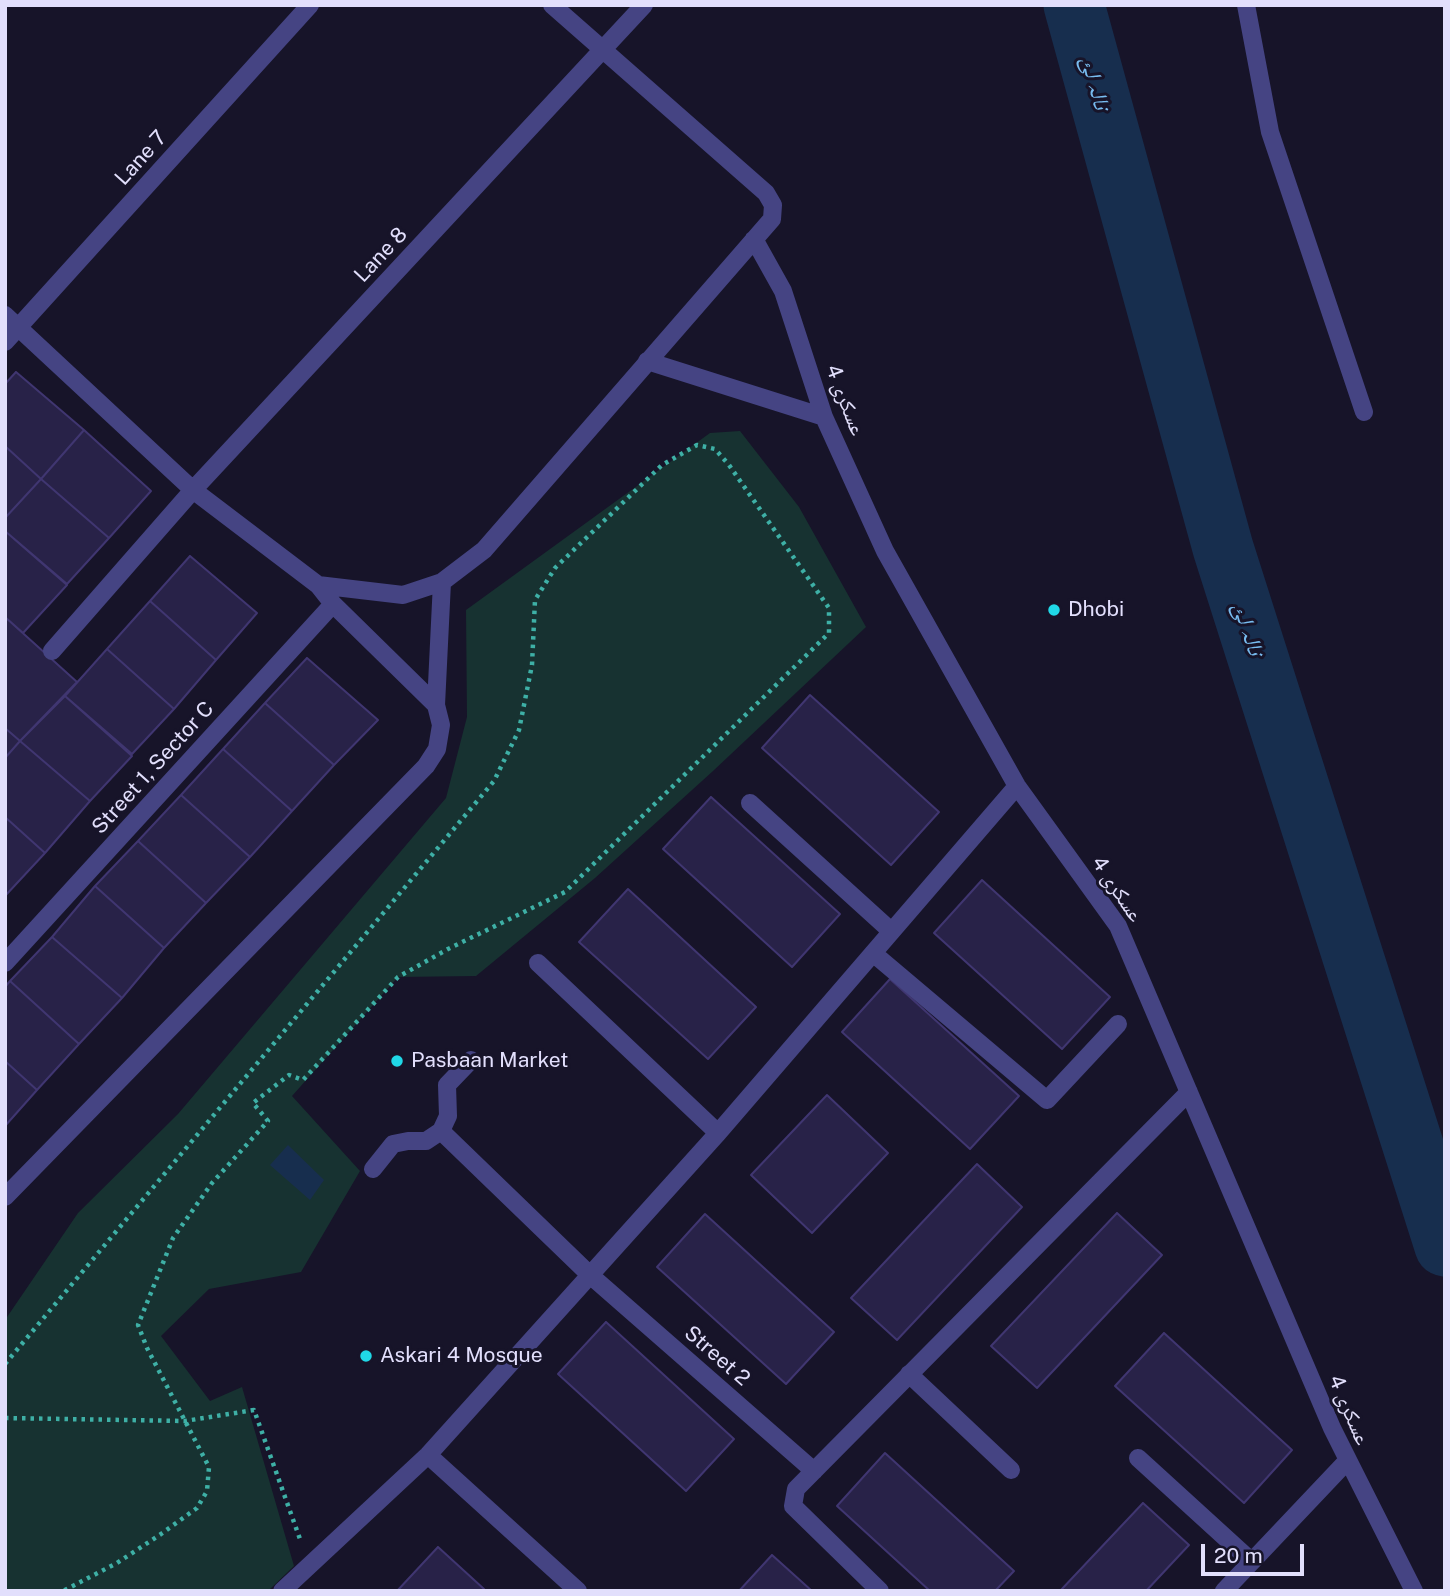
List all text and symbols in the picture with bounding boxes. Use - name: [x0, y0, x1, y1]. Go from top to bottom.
- water label: نالہ لئ: [1075, 53, 1115, 113]
- street label: Lane 7: [110, 125, 172, 191]
- street label: Lane 8: [349, 222, 413, 288]
- street label: عسکری 4: [820, 361, 870, 439]
- place label: Dhobi: [1068, 597, 1124, 623]
- water label: نالہ لئ: [1227, 599, 1269, 659]
- marker: Dhobi: [1046, 602, 1062, 618]
- street label: Street 1, Sector C: [87, 697, 219, 839]
- street label: عسکری 4: [1086, 851, 1148, 927]
- place label: Pasbaan Market: [411, 1048, 568, 1074]
- marker: Pasbaan Market: [389, 1053, 405, 1069]
- street label: Street 2: [679, 1321, 755, 1391]
- place label: Askari 4 Mosque: [380, 1343, 543, 1369]
- marker: Askari 4 Mosque: [358, 1348, 374, 1364]
- street label: عسکری 4: [1323, 1371, 1375, 1449]
- scale bar: [1205, 1530, 1308, 1574]
- text: 20 m: [1214, 1543, 1263, 1568]

